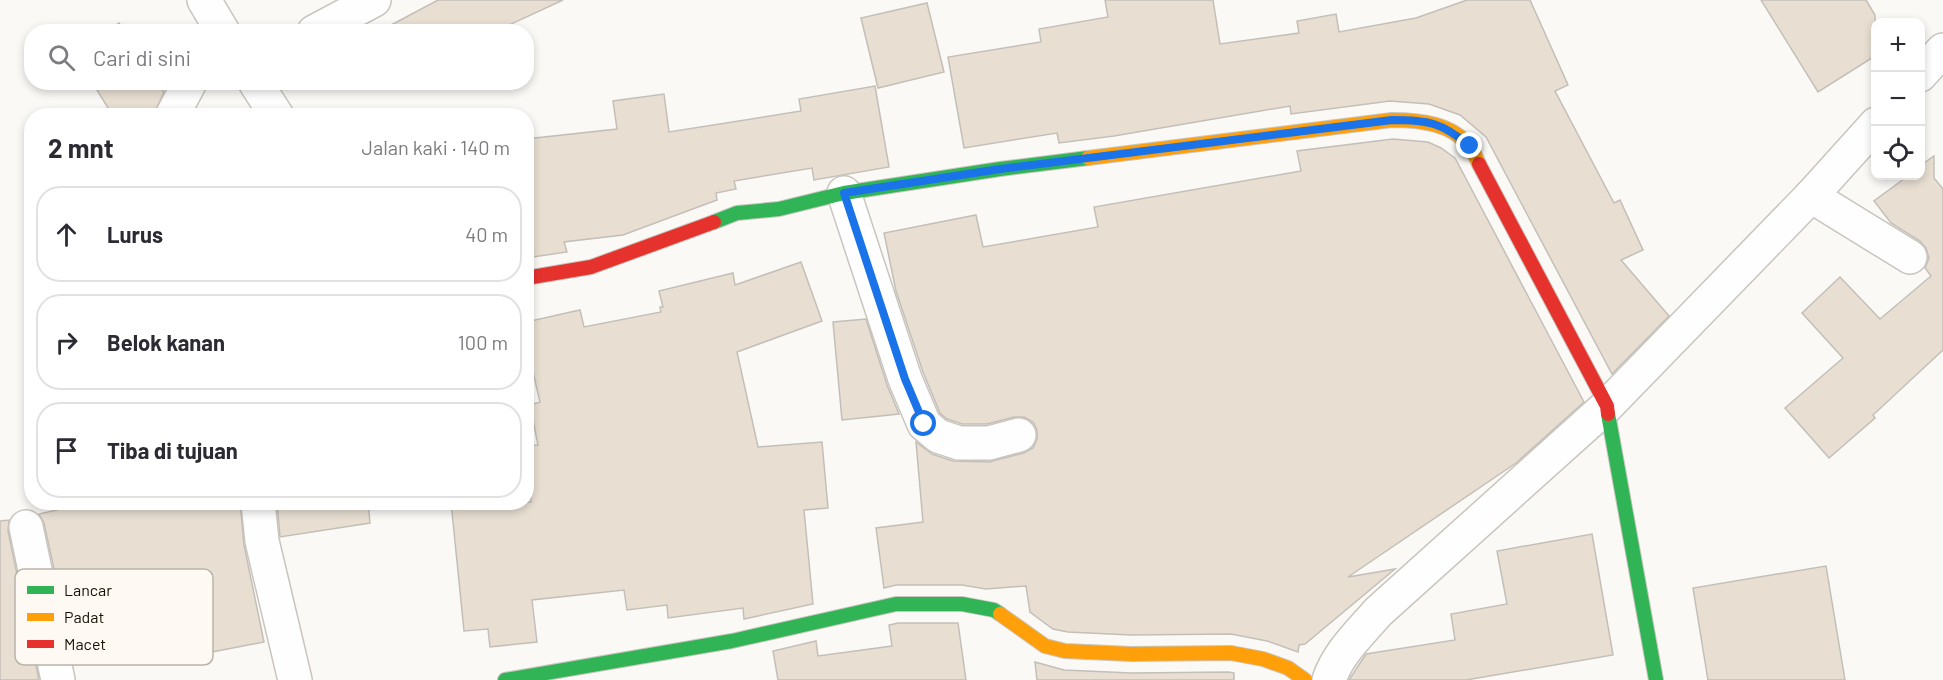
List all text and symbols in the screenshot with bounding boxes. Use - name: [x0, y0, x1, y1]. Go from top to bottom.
- map controls: [1871, 18, 1925, 180]
- button: +: [1871, 18, 1925, 72]
- search box: [24, 24, 534, 90]
- icon: search: [45, 41, 78, 74]
- text: Cari di sini: [93, 44, 191, 70]
- button: −: [1871, 72, 1925, 126]
- button: locate: [1871, 126, 1925, 180]
- text: 2 mnt: [48, 132, 114, 163]
- route end: [1456, 132, 1482, 158]
- text: Jalan kaki · 140 m: [361, 135, 510, 159]
- icon: ahead: [50, 218, 83, 251]
- text: Lurus: [107, 221, 163, 247]
- text: 40 m: [465, 222, 508, 246]
- icon: right: [50, 326, 83, 359]
- text: Belok kanan: [107, 329, 225, 355]
- text: 100 m: [458, 330, 508, 354]
- route start: [910, 410, 936, 436]
- icon: arrive: [50, 434, 83, 467]
- text: Tiba di tujuan: [107, 437, 238, 463]
- legend: [15, 569, 213, 665]
- text: Lancar: [64, 580, 112, 599]
- text: Padat: [64, 607, 104, 626]
- text: Macet: [64, 634, 106, 653]

